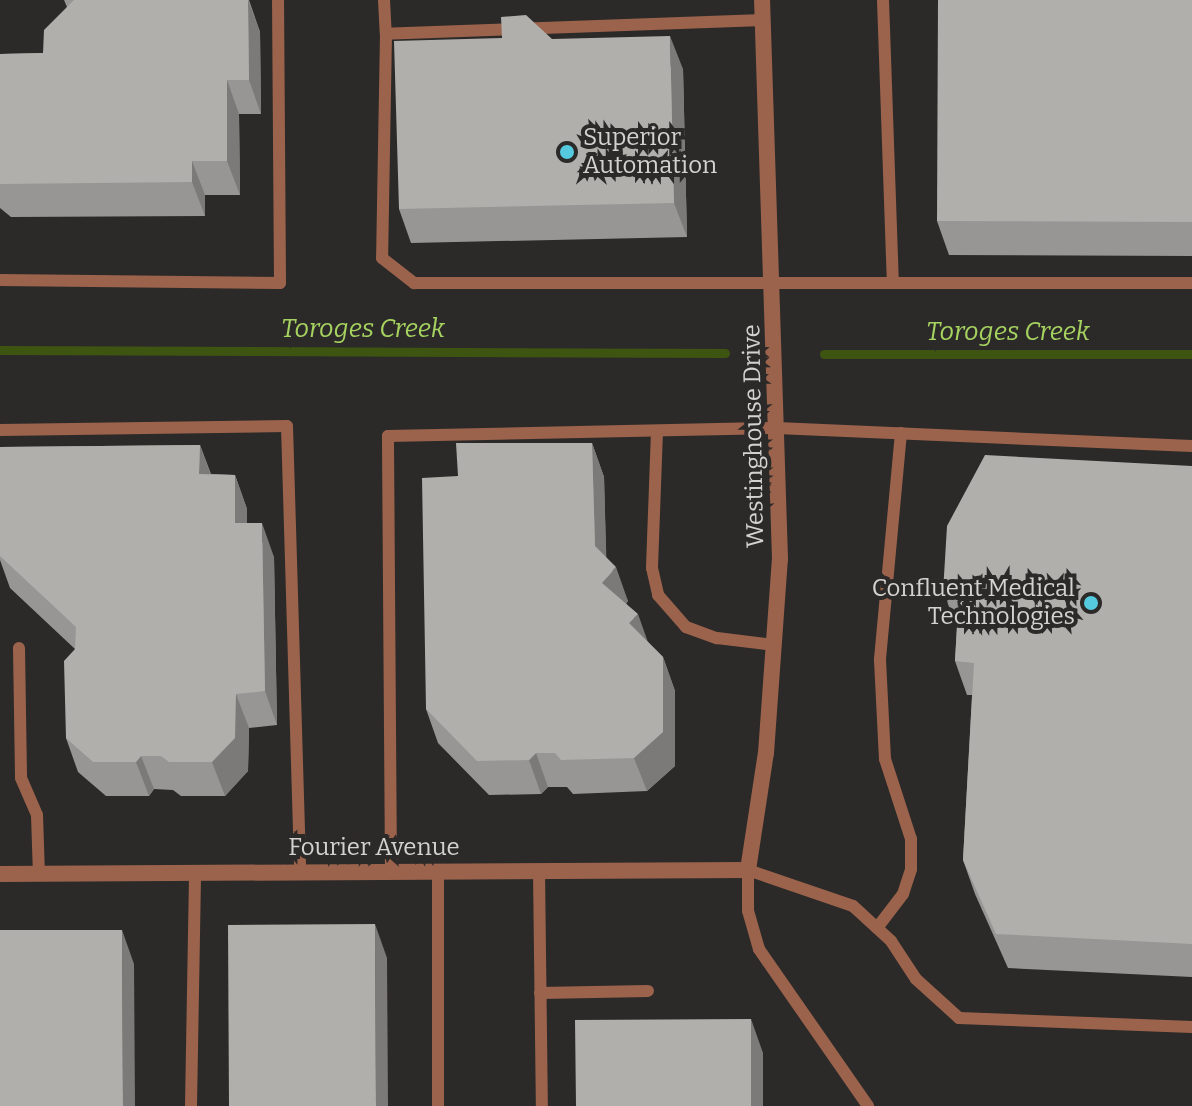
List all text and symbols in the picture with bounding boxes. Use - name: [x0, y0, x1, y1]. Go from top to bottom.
- place label: Superior Automation: [583, 124, 717, 180]
- marker: Superior Automation: [558, 143, 576, 161]
- water label: Toroges Creek: [281, 313, 445, 345]
- water label: Toroges Creek: [926, 316, 1090, 348]
- street label: Westinghouse Drive: [738, 324, 770, 548]
- place label: Confluent Medical Technologies: [872, 575, 1075, 631]
- marker: Confluent Medical Technologies: [1082, 594, 1100, 612]
- street label: Fourier Avenue: [288, 834, 460, 862]

